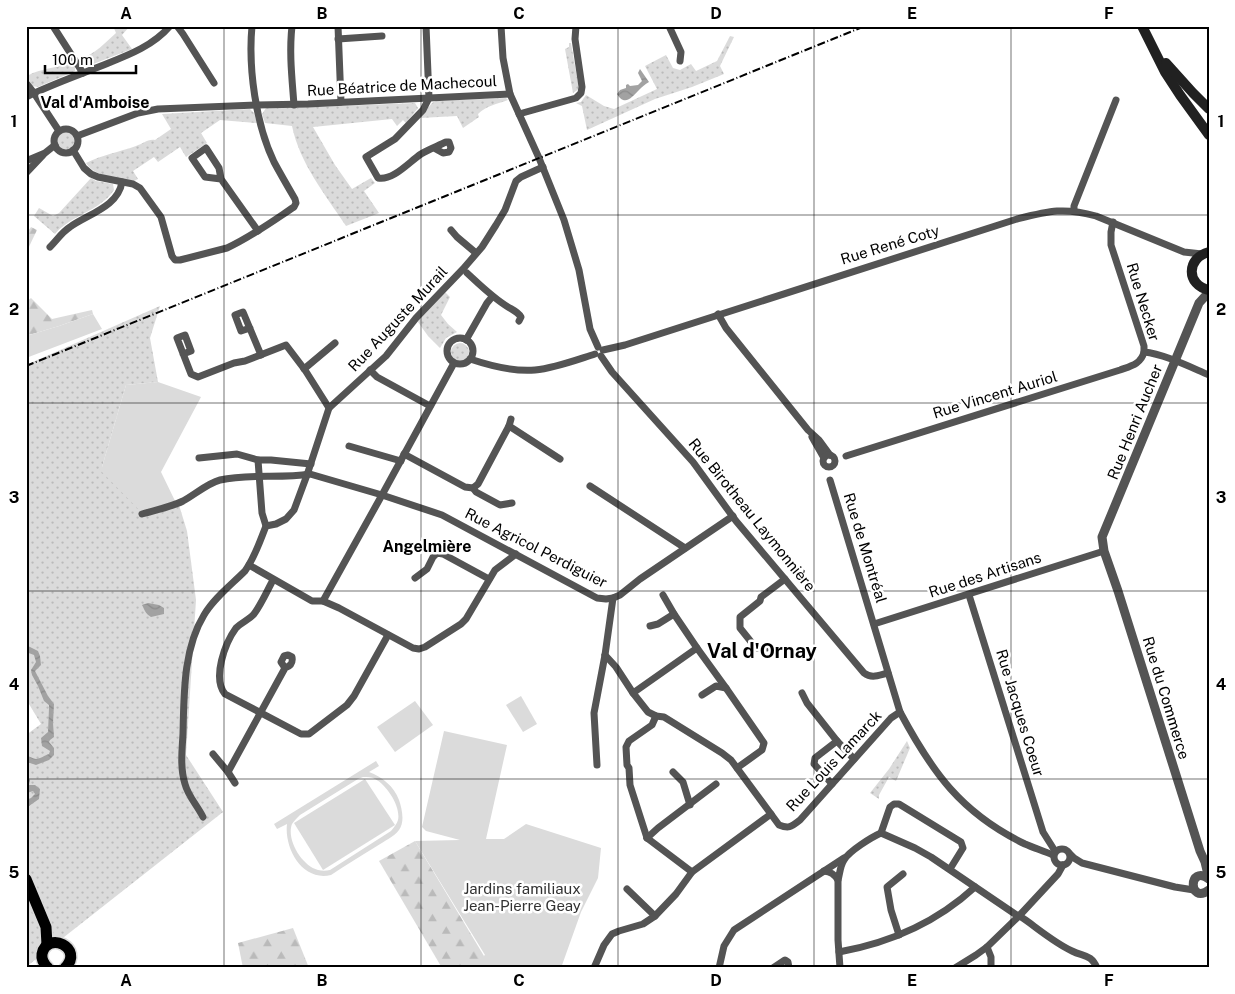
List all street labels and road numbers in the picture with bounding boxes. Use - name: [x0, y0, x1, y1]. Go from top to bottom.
- street label: Rue Béatrice de Machecoul: [307, 72, 497, 99]
- street label: Rue René Coty: [839, 221, 941, 268]
- street label: Rue Necker: [1124, 261, 1163, 343]
- street label: Rue Auguste Murail: [345, 263, 451, 375]
- street label: Rue Henri Aucher: [1104, 362, 1165, 482]
- street label: Rue Vincent Auriol: [931, 367, 1059, 422]
- street label: Rue Birotheau Laymonnière: [685, 435, 819, 595]
- street label: Rue de Montréal: [841, 491, 890, 605]
- street label: Rue Agricol Perdiguier: [462, 504, 610, 591]
- street label: Rue des Artisans: [927, 548, 1043, 601]
- street label: Rue du Commerce: [1140, 634, 1193, 761]
- street label: Rue Jacques Coeur: [993, 647, 1048, 779]
- street label: Rue Louis Lamarck: [783, 707, 885, 815]

